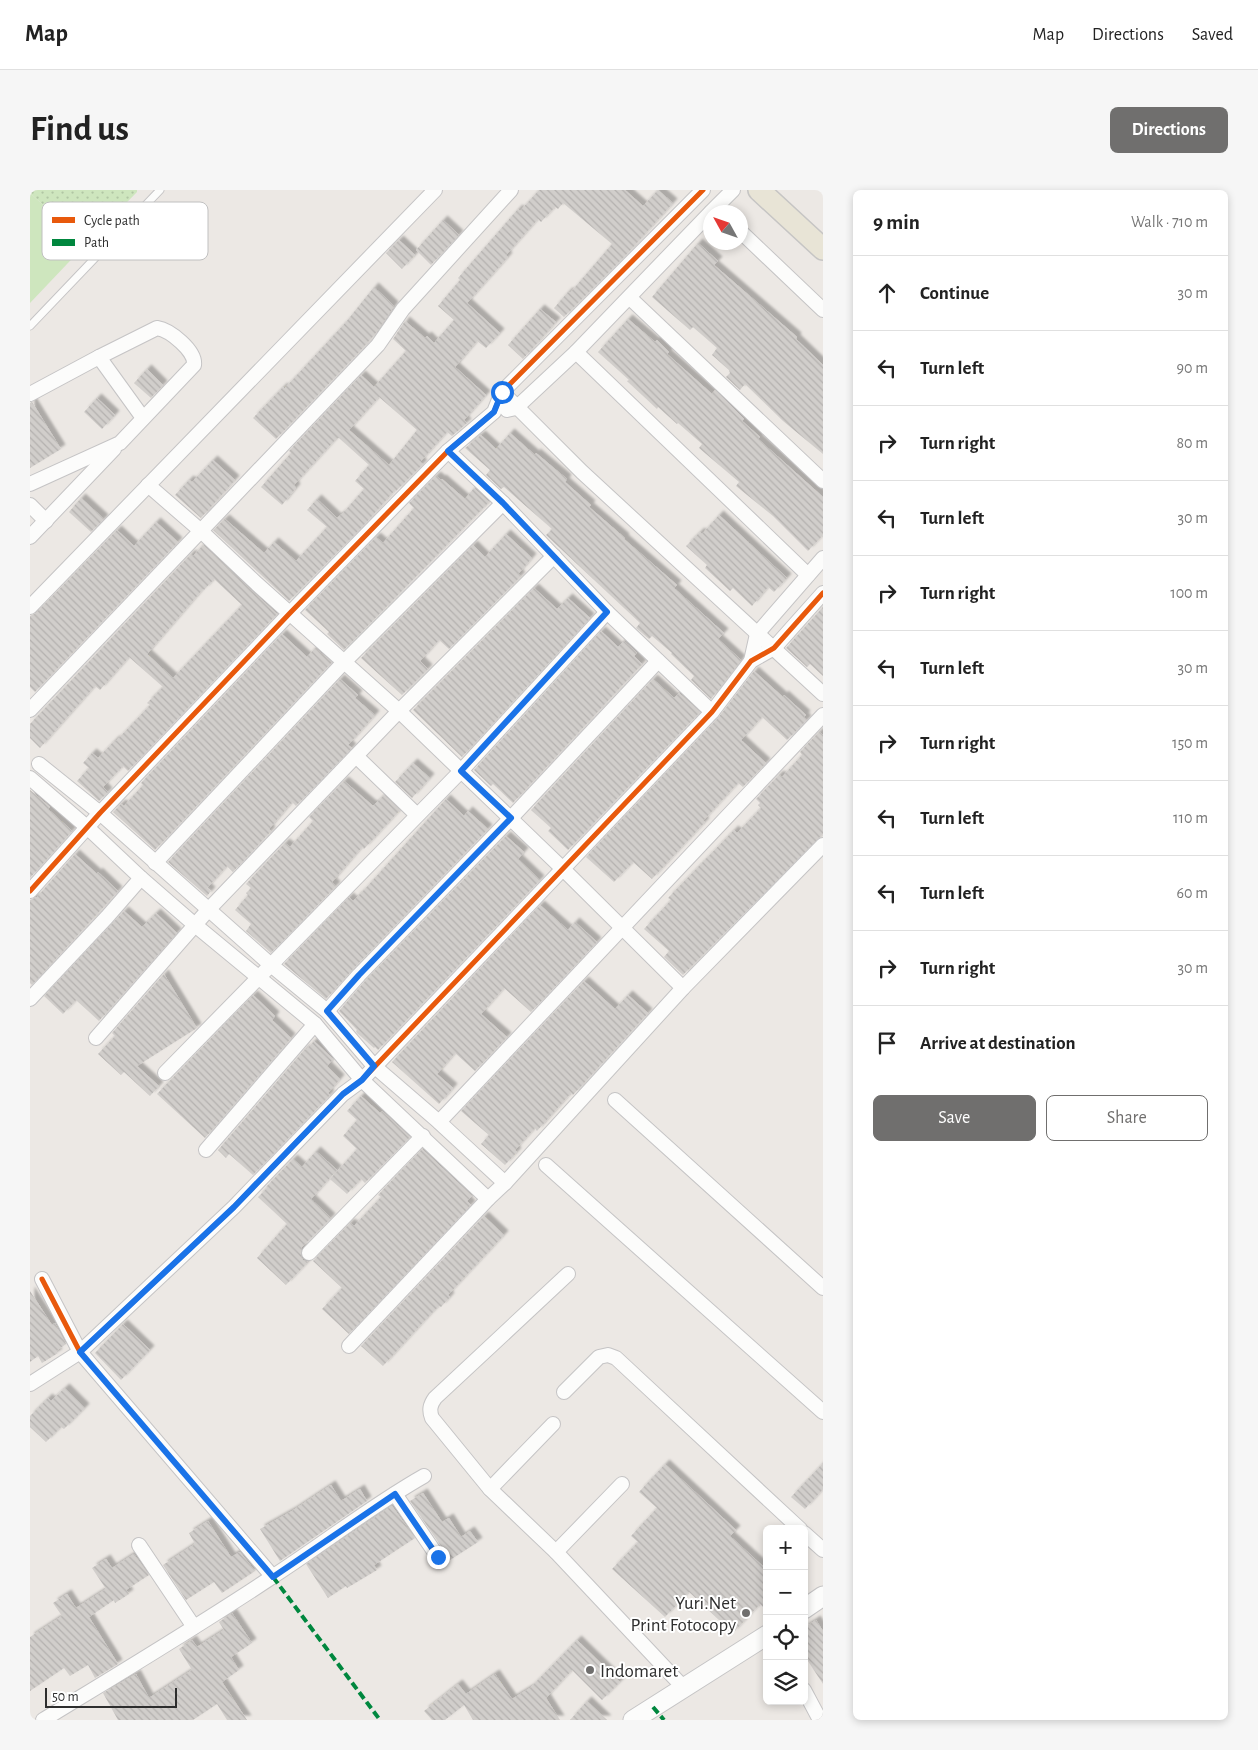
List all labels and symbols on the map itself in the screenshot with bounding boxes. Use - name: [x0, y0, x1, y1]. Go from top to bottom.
- legend: [42, 202, 208, 260]
- north arrow: [703, 205, 748, 250]
- text: Cycle path: [84, 214, 140, 228]
- text: Path: [84, 236, 109, 250]
- route start: [491, 381, 514, 404]
- route end: [427, 1546, 450, 1569]
- place label: Yuri.Net Print Fotocopy: [630, 1594, 736, 1635]
- marker: Yuri.Net Print Fotocopy: [740, 1607, 752, 1619]
- place label: Indomaret: [600, 1662, 678, 1681]
- marker: Indomaret: [584, 1664, 596, 1676]
- scale bar: [45, 1685, 178, 1708]

